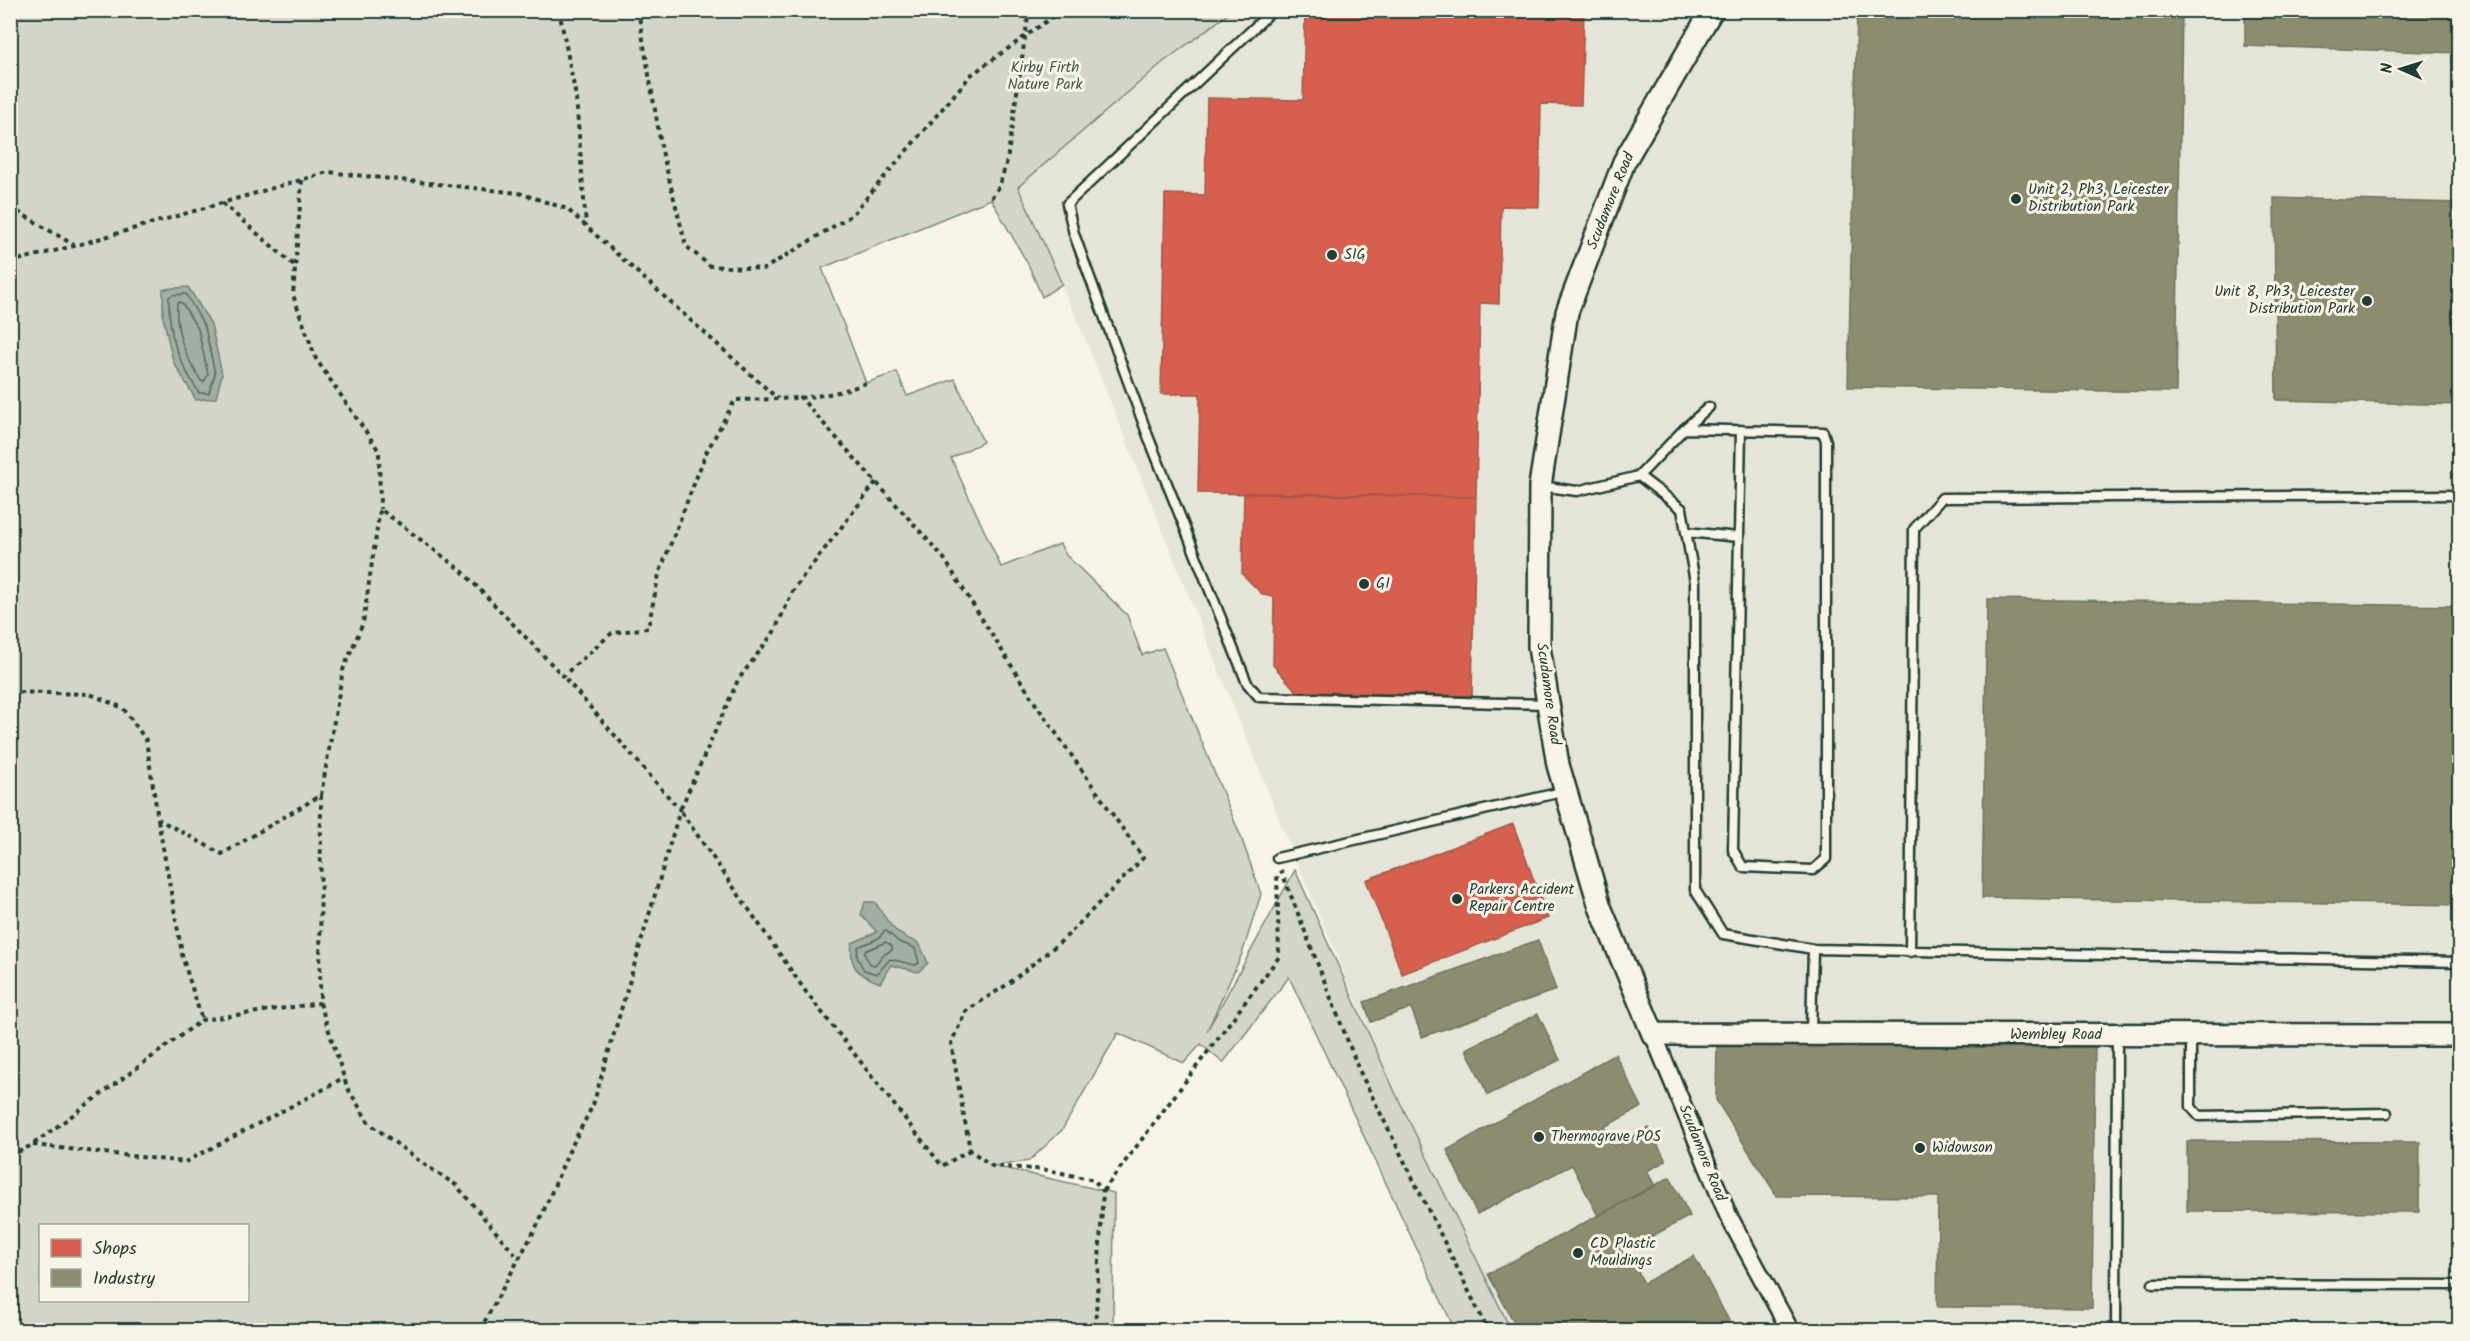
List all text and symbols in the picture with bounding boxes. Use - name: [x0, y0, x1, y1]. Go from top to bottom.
- north arrow: [2371, 39, 2431, 99]
- park label: Kirby Firth Nature Park: [1007, 56, 1084, 97]
- text: N: [2375, 63, 2400, 74]
- street label: Scudamore Road: [1581, 148, 1642, 253]
- place label: Unit 2, Ph3, Leicester Distribution Park: [2028, 178, 2170, 219]
- marker: Unit 2, Ph3, Leicester Distribution Park: [2009, 192, 2023, 206]
- place label: SIG: [1344, 243, 1366, 267]
- marker: SIG: [1325, 248, 1339, 262]
- place label: Unit 8, Ph3, Leicester Distribution Park: [2214, 280, 2356, 321]
- marker: Unit 8, Ph3, Leicester Distribution Park: [2360, 294, 2374, 308]
- place label: GI: [1376, 572, 1390, 596]
- marker: GI: [1357, 577, 1371, 591]
- street label: Scudamore Road: [1529, 641, 1567, 747]
- place label: Parkers Accident Repair Centre: [1469, 878, 1575, 919]
- marker: Parkers Accident Repair Centre: [1450, 892, 1464, 906]
- street label: Wembley Road: [2010, 1023, 2102, 1047]
- street label: Scudamore Road: [1672, 1101, 1733, 1206]
- place label: Thermograve POS: [1551, 1125, 1661, 1149]
- marker: Thermograve POS: [1532, 1130, 1546, 1144]
- place label: Widowson: [1932, 1136, 1993, 1160]
- marker: Widowson: [1913, 1141, 1927, 1155]
- legend: [39, 1224, 249, 1302]
- place label: CD Plastic Mouldings: [1590, 1232, 1656, 1273]
- text: Shops: [93, 1235, 137, 1264]
- marker: CD Plastic Mouldings: [1571, 1246, 1585, 1260]
- text: Industry: [93, 1265, 155, 1294]

